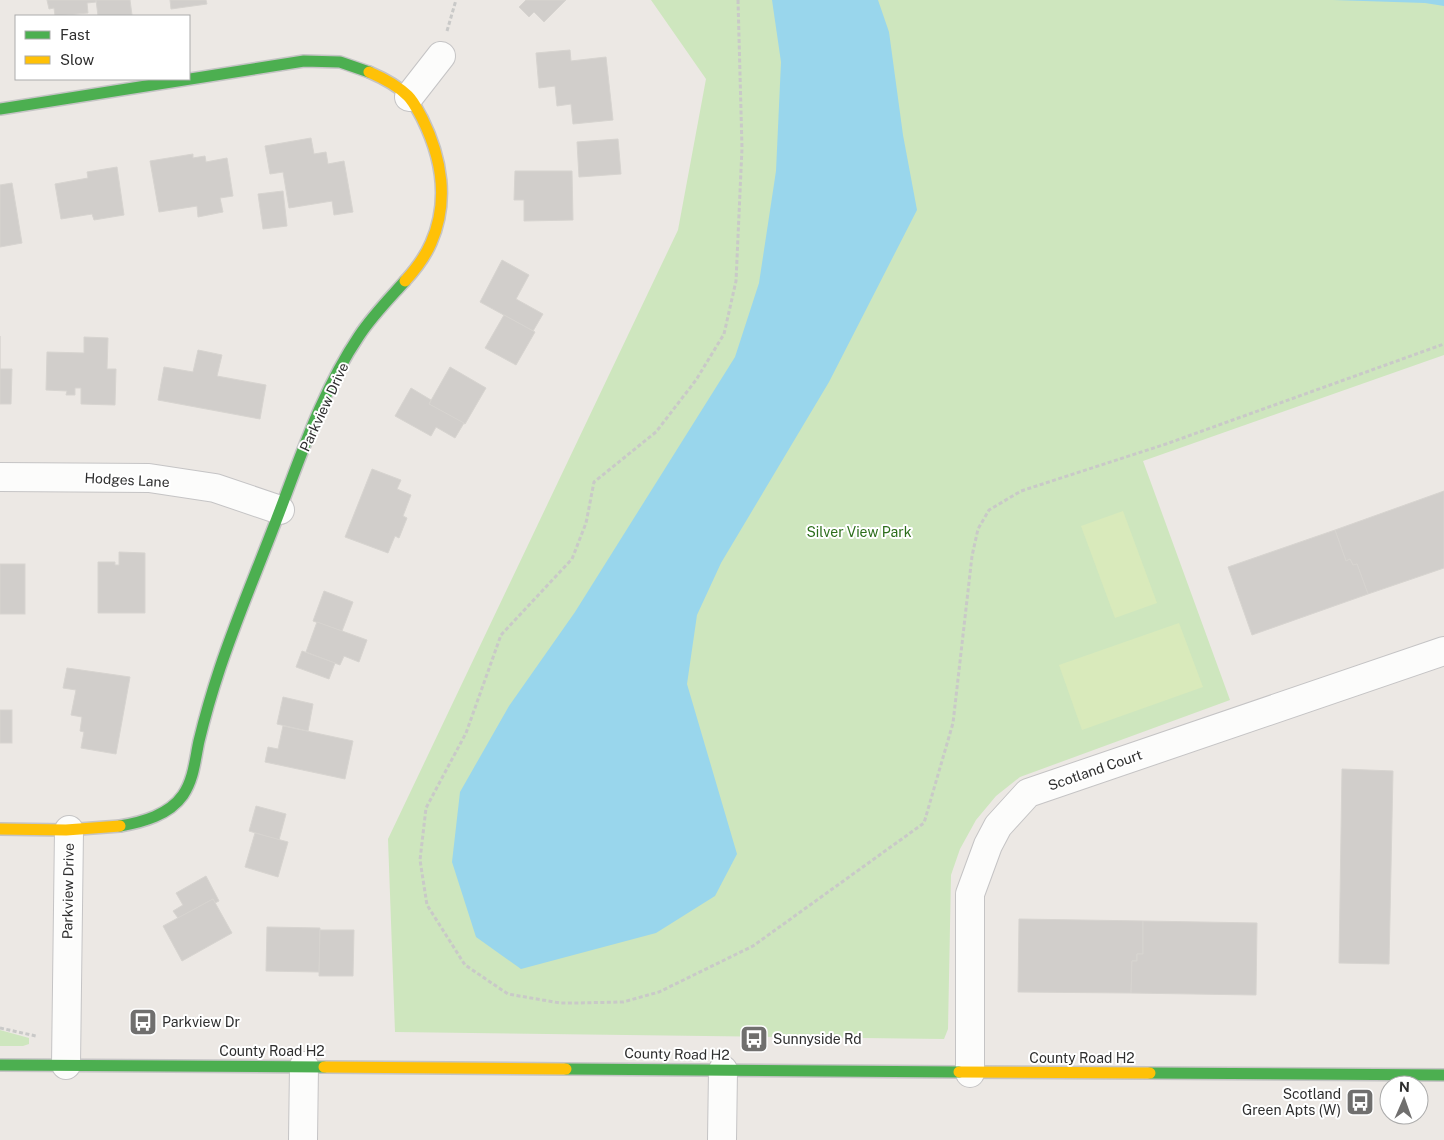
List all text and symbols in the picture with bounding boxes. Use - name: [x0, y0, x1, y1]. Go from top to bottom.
- legend: [15, 15, 190, 80]
- text: Fast: [60, 26, 90, 43]
- text: Slow: [60, 51, 95, 68]
- street label: Parkview Drive: [296, 360, 352, 454]
- street label: Hodges Lane: [84, 470, 170, 490]
- park label: Silver View Park: [806, 524, 912, 540]
- street label: Scotland Court: [1046, 746, 1144, 794]
- street label: Parkview Drive: [59, 843, 77, 939]
- bus stop icon: Parkview Dr: [128, 1007, 158, 1037]
- place label: Parkview Dr: [162, 1014, 240, 1030]
- bus stop icon: Sunnyside Rd: [739, 1024, 769, 1054]
- place label: Sunnyside Rd: [773, 1031, 862, 1047]
- street label: County Road H2: [219, 1043, 325, 1059]
- street label: County Road H2: [624, 1045, 730, 1063]
- street label: County Road H2: [1029, 1050, 1135, 1066]
- north arrow: [1379, 1075, 1429, 1125]
- text: N: [1399, 1079, 1410, 1095]
- place label: Scotland Green Apts (W): [1242, 1086, 1341, 1118]
- bus stop icon: Scotland Green Apts (W): [1345, 1087, 1375, 1117]

